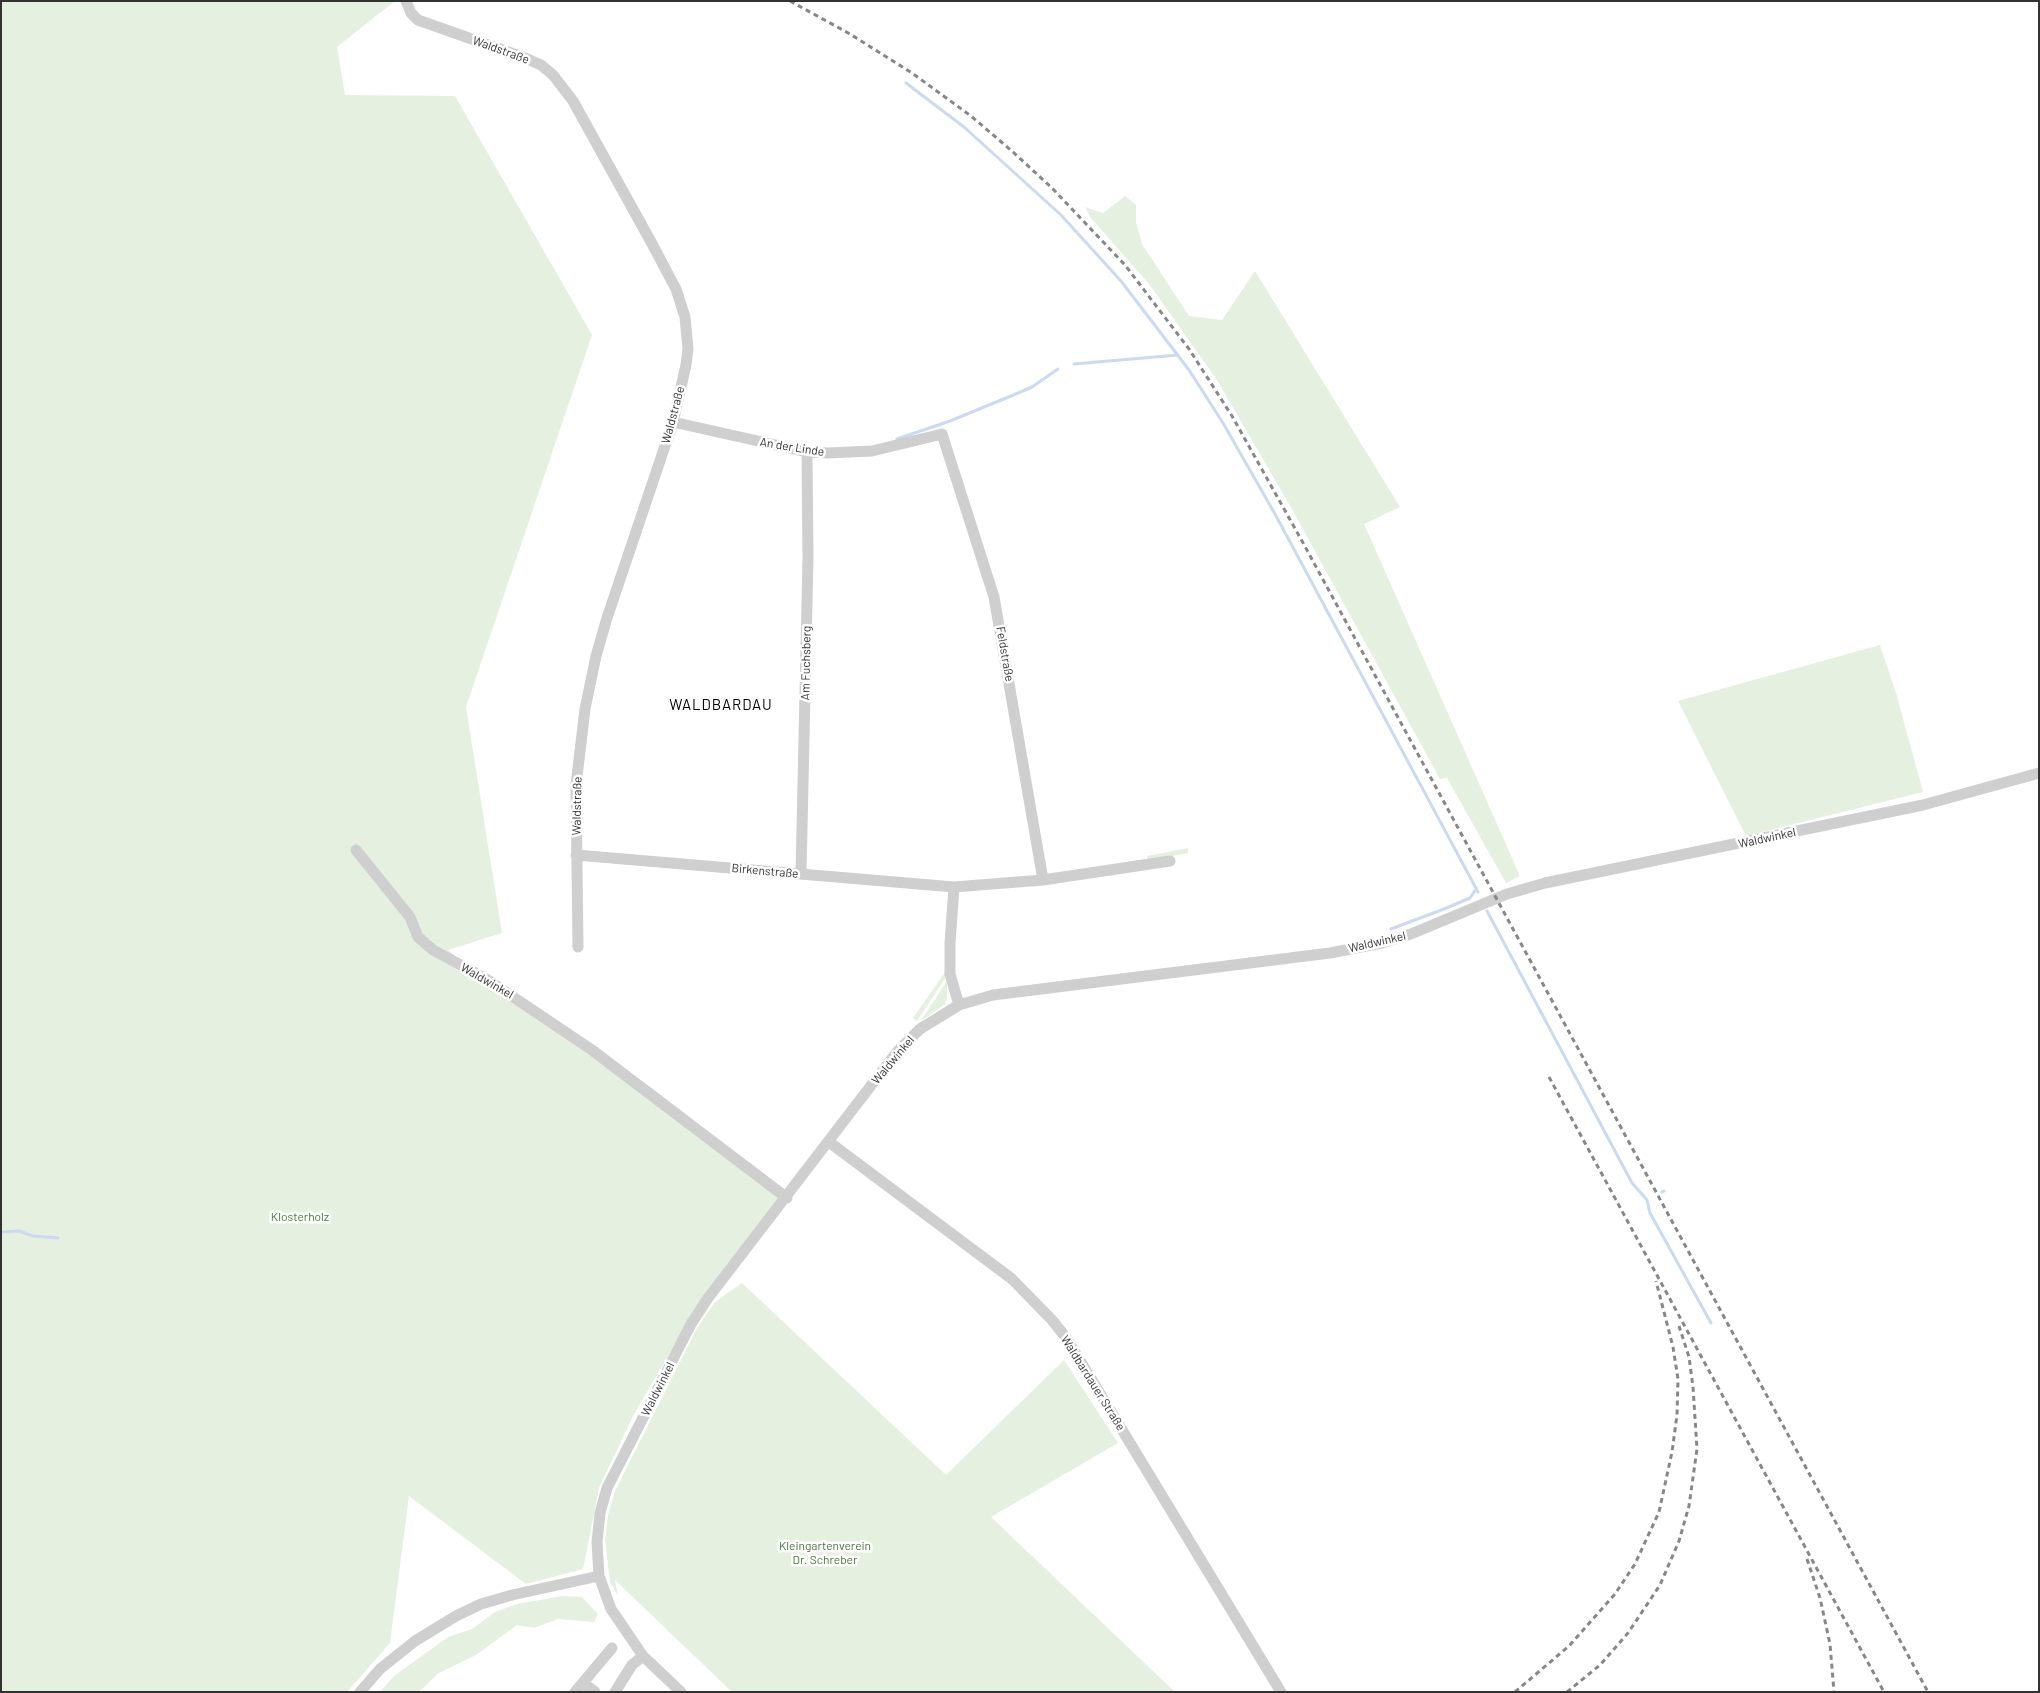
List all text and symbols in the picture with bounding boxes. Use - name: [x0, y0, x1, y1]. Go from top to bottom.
- street label: Waldstraße: [471, 33, 531, 67]
- street label: Waldstraße: [658, 385, 688, 445]
- street label: An der Linde: [759, 435, 825, 459]
- street label: Feldstraße: [993, 625, 1017, 683]
- street label: Am Fuchsberg: [798, 626, 814, 700]
- district label: WALDBARDAU: [668, 696, 774, 714]
- street label: Waldstraße: [569, 776, 585, 836]
- street label: Waldwinkel: [1737, 825, 1797, 851]
- street label: Birkenstraße: [731, 861, 799, 881]
- street label: Waldwinkel: [1347, 928, 1407, 956]
- street label: Waldwinkel: [458, 960, 516, 1002]
- street label: Waldwinkel: [869, 1033, 917, 1087]
- park label: Klosterholz: [271, 1210, 329, 1224]
- street label: Waldbardauer Straße: [1058, 1333, 1128, 1433]
- street label: Waldwinkel: [638, 1360, 678, 1418]
- park label: Kleingartenverein Dr. Schreber: [779, 1539, 871, 1567]

